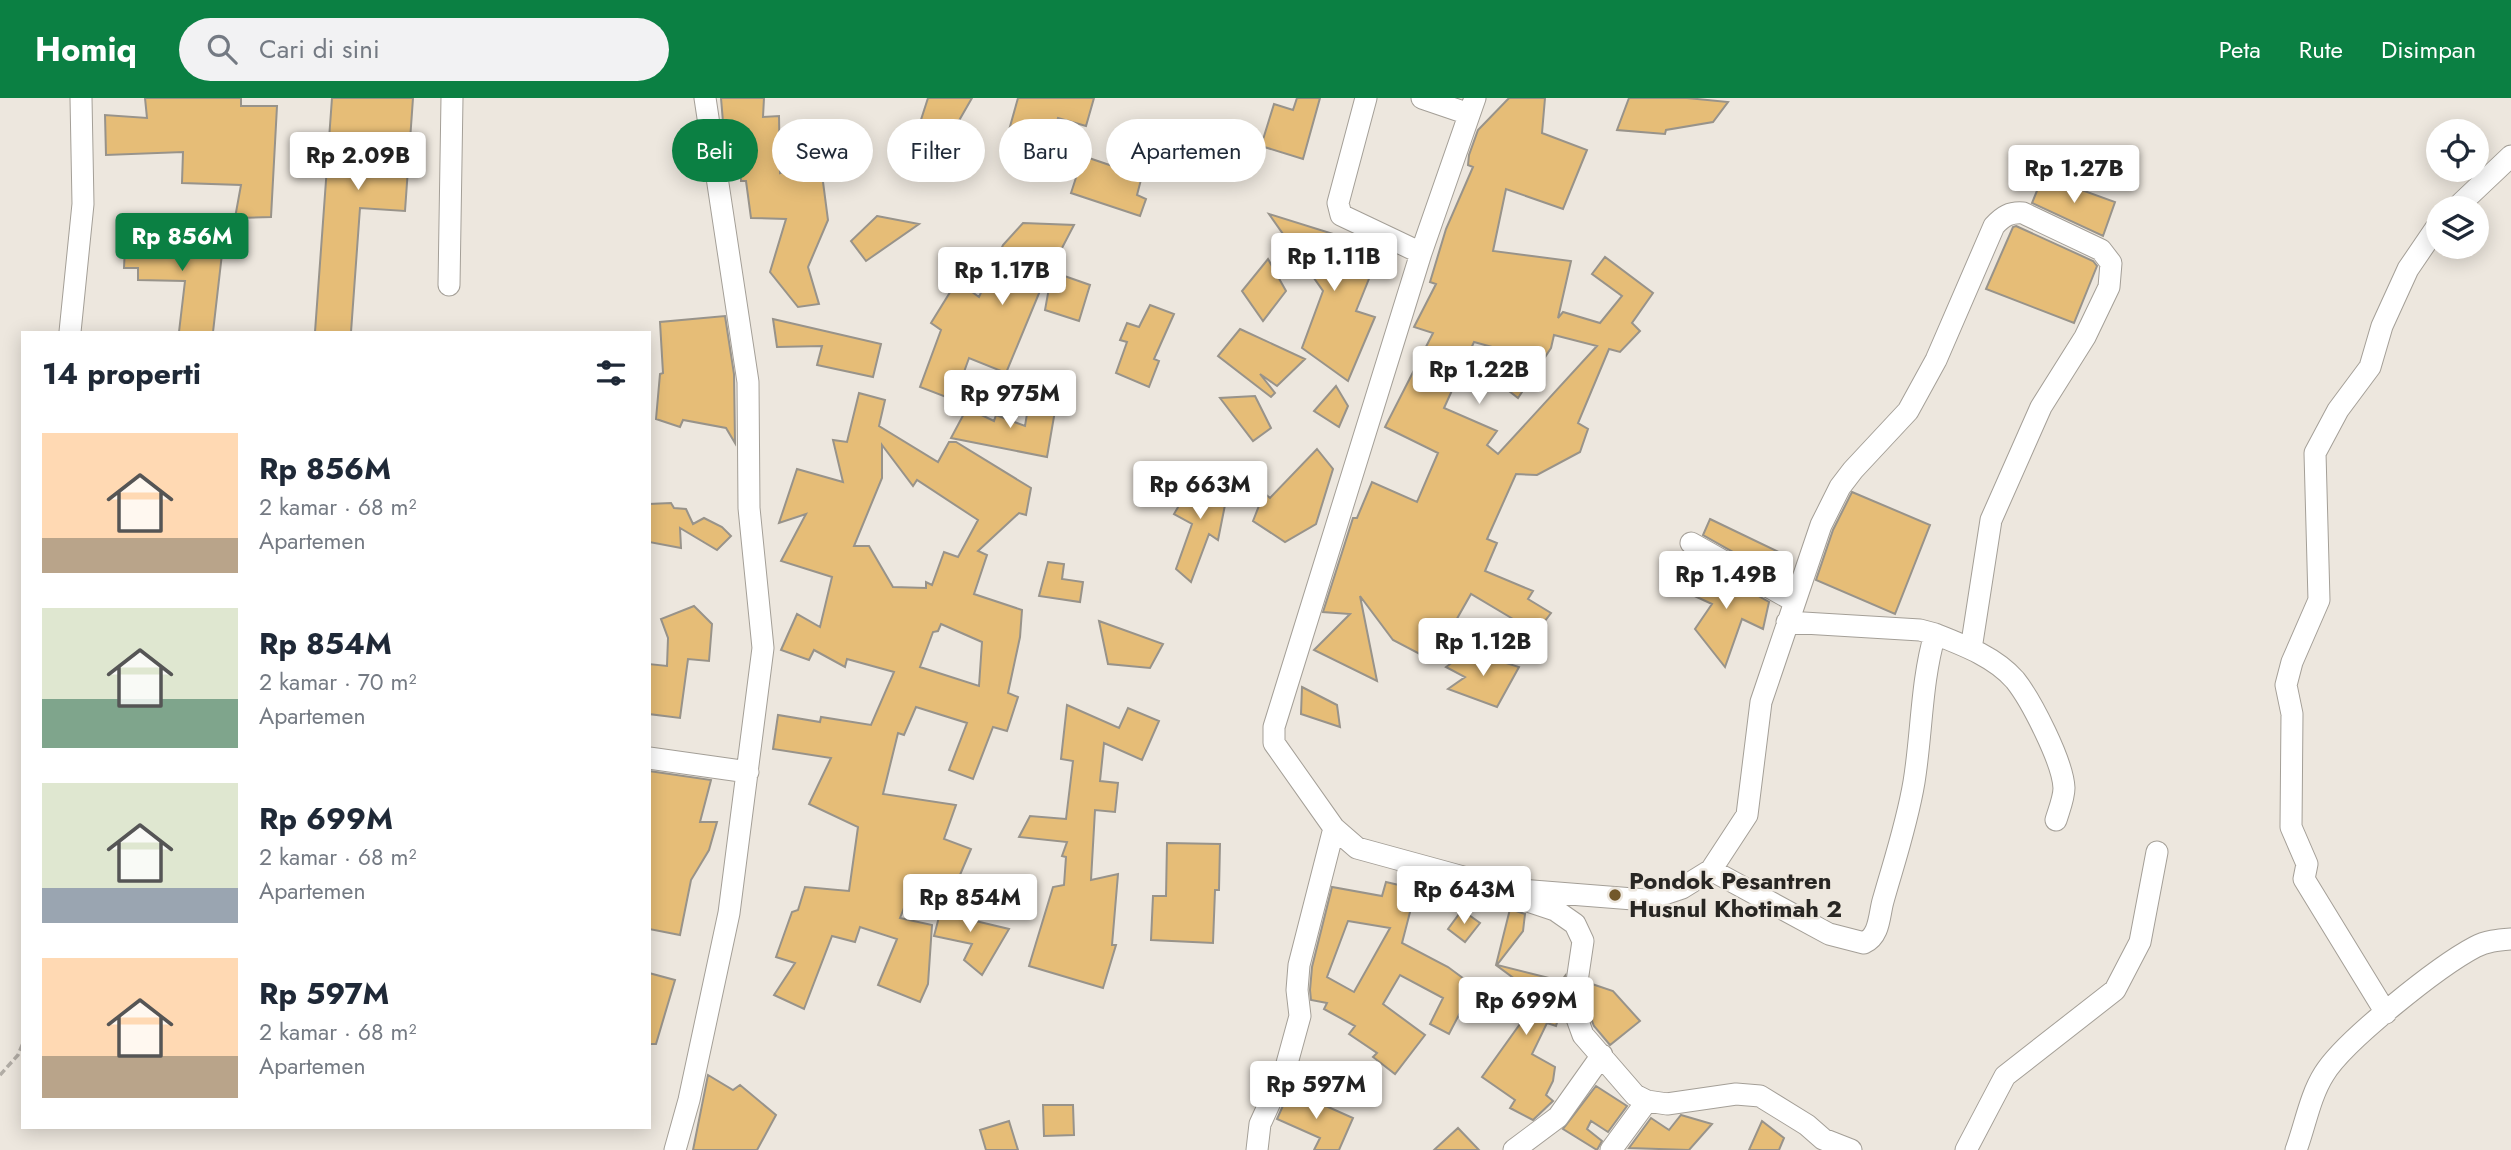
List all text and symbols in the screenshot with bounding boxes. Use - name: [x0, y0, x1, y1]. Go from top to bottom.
- search box: [179, 18, 669, 81]
- text: Homiq: [35, 26, 137, 73]
- icon: search: [203, 30, 241, 68]
- text: Cari di sini: [259, 30, 380, 68]
- text: Peta: [2219, 32, 2261, 67]
- text: Rute: [2299, 32, 2343, 67]
- text: Disimpan: [2381, 32, 2476, 67]
- chip: Beli: [672, 119, 758, 182]
- chip: Sewa: [772, 119, 873, 182]
- chip: Filter: [887, 119, 985, 182]
- chip: Baru: [999, 119, 1092, 182]
- chip: Apartemen: [1106, 119, 1266, 182]
- map controls: [2426, 119, 2489, 259]
- button: locate: [2426, 119, 2489, 182]
- pin: Rp 2.09B: [286, 132, 430, 192]
- text: Rp 2.09B: [306, 138, 410, 172]
- pin: Rp 1.27B: [2002, 146, 2146, 205]
- text: Rp 1.27B: [2024, 151, 2124, 185]
- button: layers: [2426, 196, 2489, 259]
- pin: Rp 856M: [117, 214, 247, 273]
- text: Rp 856M: [131, 219, 233, 253]
- pin: Rp 1.11B: [1262, 234, 1406, 293]
- text: Rp 1.11B: [1287, 239, 1381, 273]
- pin: Rp 1.17B: [930, 248, 1074, 307]
- text: Rp 1.17B: [954, 253, 1050, 287]
- pin: Rp 1.22B: [1407, 346, 1551, 406]
- text: 14 properti: [42, 352, 201, 395]
- text: Rp 1.22B: [1429, 352, 1529, 386]
- icon: filters: [592, 354, 630, 392]
- pin: Rp 975M: [945, 370, 1075, 430]
- text: Rp 975M: [960, 376, 1060, 410]
- text: Rp 856M: [259, 447, 391, 490]
- icon: home: [98, 461, 182, 545]
- pin: Rp 663M: [1135, 462, 1265, 521]
- text: Rp 663M: [1149, 467, 1251, 501]
- text: 2 kamar · 68 m²: [259, 490, 416, 524]
- text: Apartemen: [259, 524, 365, 558]
- pin: Rp 1.49B: [1654, 552, 1798, 611]
- text: Rp 1.49B: [1675, 557, 1777, 591]
- pin: Rp 1.12B: [1411, 618, 1555, 678]
- text: Rp 854M: [259, 622, 392, 665]
- text: Rp 1.12B: [1434, 624, 1532, 658]
- icon: home: [98, 636, 182, 720]
- text: 2 kamar · 70 m²: [259, 665, 416, 699]
- text: Apartemen: [259, 699, 365, 733]
- text: Rp 699M: [259, 797, 393, 840]
- icon: home: [98, 811, 182, 895]
- text: 2 kamar · 68 m²: [259, 840, 416, 874]
- place label: Pondok Pesantren Husnul Khotimah 2: [1629, 863, 1842, 926]
- pin: Rp 643M: [1399, 866, 1529, 926]
- text: Rp 643M: [1413, 872, 1515, 906]
- text: Apartemen: [259, 874, 365, 908]
- pin: Rp 854M: [905, 874, 1035, 934]
- text: Rp 854M: [919, 880, 1021, 914]
- marker: Pondok Pesantren Husnul Khotimah 2: [1607, 887, 1623, 903]
- text: Rp 597M: [259, 972, 389, 1015]
- pin: Rp 699M: [1461, 978, 1591, 1037]
- text: Rp 699M: [1475, 983, 1577, 1017]
- icon: home: [98, 986, 182, 1070]
- text: 2 kamar · 68 m²: [259, 1015, 416, 1049]
- text: Apartemen: [259, 1049, 365, 1083]
- pin: Rp 597M: [1251, 1062, 1381, 1121]
- text: Rp 597M: [1266, 1067, 1366, 1101]

